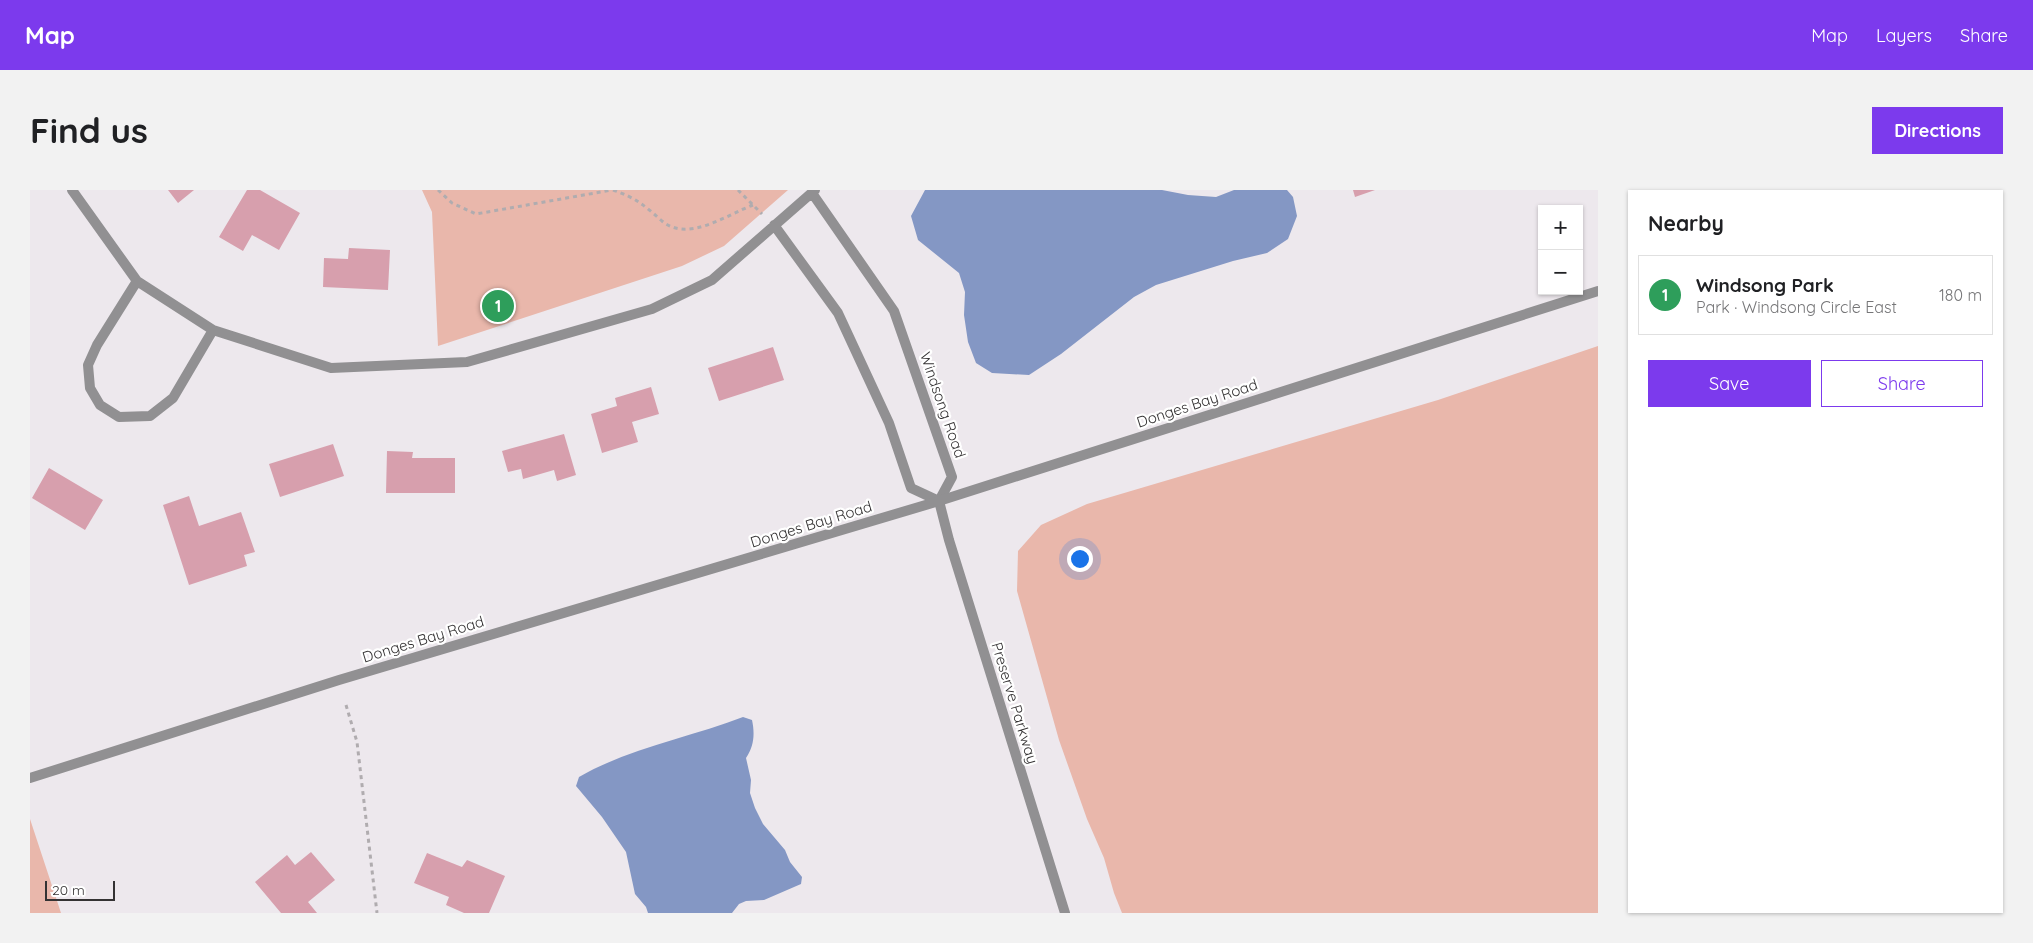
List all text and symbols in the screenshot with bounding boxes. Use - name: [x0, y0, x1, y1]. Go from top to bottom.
- text: Map: [25, 20, 75, 50]
- text: Map: [1811, 24, 1848, 47]
- text: Layers: [1876, 24, 1932, 47]
- text: Share: [1960, 24, 2008, 47]
- button: Directions: [1872, 107, 2003, 154]
- text: Find us: [30, 108, 148, 152]
- map controls: [1538, 205, 1583, 295]
- button: +: [1538, 205, 1583, 250]
- text: Nearby: [1648, 210, 1724, 236]
- button: −: [1538, 250, 1583, 295]
- text: Windsong Park: [1696, 273, 1834, 297]
- text: 1: [1662, 285, 1668, 305]
- text: 180 m: [1939, 285, 1982, 305]
- pin: 1: [482, 287, 514, 325]
- text: Park · Windsong Circle East: [1696, 297, 1897, 317]
- street label: Windsong Road: [916, 349, 970, 461]
- button: Save: [1648, 360, 1811, 407]
- button: Share: [1821, 360, 1983, 407]
- street label: Donges Bay Road: [1134, 374, 1260, 432]
- street label: Donges Bay Road: [748, 496, 874, 552]
- your location: [1067, 546, 1093, 572]
- street label: Donges Bay Road: [360, 611, 486, 667]
- street label: Preserve Parkway: [987, 640, 1043, 766]
- scale bar: [45, 878, 115, 901]
- text: 20 m: [52, 881, 85, 899]

